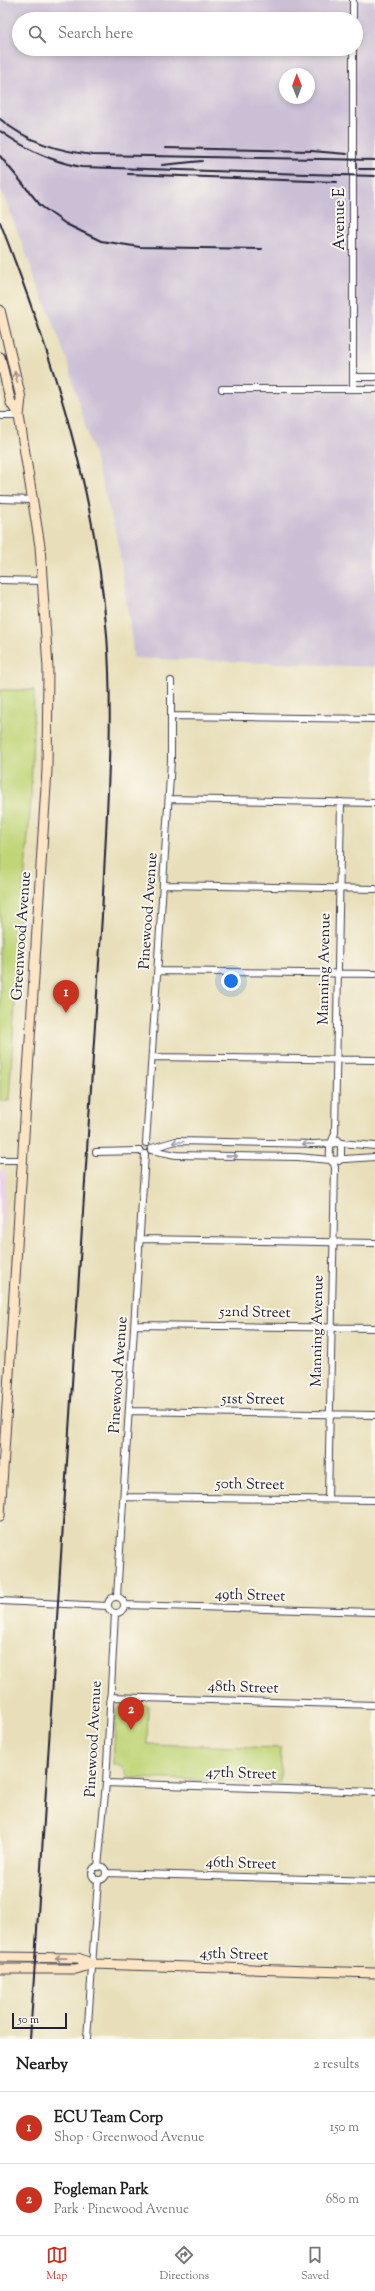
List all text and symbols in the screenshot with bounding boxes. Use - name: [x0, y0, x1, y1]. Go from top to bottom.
- search box: [12, 12, 363, 56]
- icon: search: [26, 23, 48, 45]
- text: Search here: [58, 24, 133, 45]
- north arrow: [279, 68, 315, 104]
- street label: Avenue E: [330, 188, 351, 250]
- one-way arrow: [12, 371, 20, 384]
- street label: Pinewood Avenue: [134, 852, 164, 970]
- street label: Greenwood Avenue: [7, 871, 37, 1001]
- street label: Manning Avenue: [314, 913, 336, 1025]
- your location: [221, 971, 241, 991]
- pin: 1: [53, 980, 79, 1013]
- one-way arrow: [172, 1138, 185, 1145]
- one-way arrow: [302, 1140, 315, 1148]
- one-way arrow: [225, 1152, 238, 1160]
- street label: Manning Avenue: [307, 1275, 329, 1387]
- street label: 52nd Street: [218, 1302, 291, 1324]
- street label: Pinewood Avenue: [104, 1316, 134, 1434]
- street label: 51st Street: [220, 1389, 285, 1411]
- street label: 50th Street: [214, 1474, 285, 1496]
- street label: 49th Street: [214, 1584, 286, 1608]
- street label: 48th Street: [207, 1676, 279, 1700]
- street label: Pinewood Avenue: [80, 1680, 108, 1798]
- pin: 2: [118, 1697, 144, 1730]
- street label: 47th Street: [205, 1762, 277, 1786]
- street label: 46th Street: [205, 1852, 277, 1876]
- street label: 45th Street: [199, 1943, 269, 1967]
- one-way arrow: [55, 1954, 68, 1962]
- scale bar: [12, 2011, 67, 2030]
- text: 50 m: [18, 2012, 39, 2028]
- text: Nearby: [16, 2053, 68, 2077]
- text: 2 results: [314, 2056, 359, 2074]
- text: ECU Team Corp: [54, 2108, 163, 2129]
- text: 1: [27, 2119, 31, 2137]
- text: 150 m: [330, 2119, 359, 2137]
- text: Shop · Greenwood Avenue: [54, 2129, 204, 2147]
- text: Fogleman Park: [54, 2180, 149, 2201]
- text: 2: [26, 2191, 32, 2209]
- text: 680 m: [326, 2191, 359, 2209]
- text: Park · Pinewood Avenue: [54, 2201, 189, 2219]
- tab: Map: [46, 2244, 68, 2284]
- tab: Directions: [160, 2244, 209, 2284]
- tab: Saved: [301, 2244, 329, 2284]

